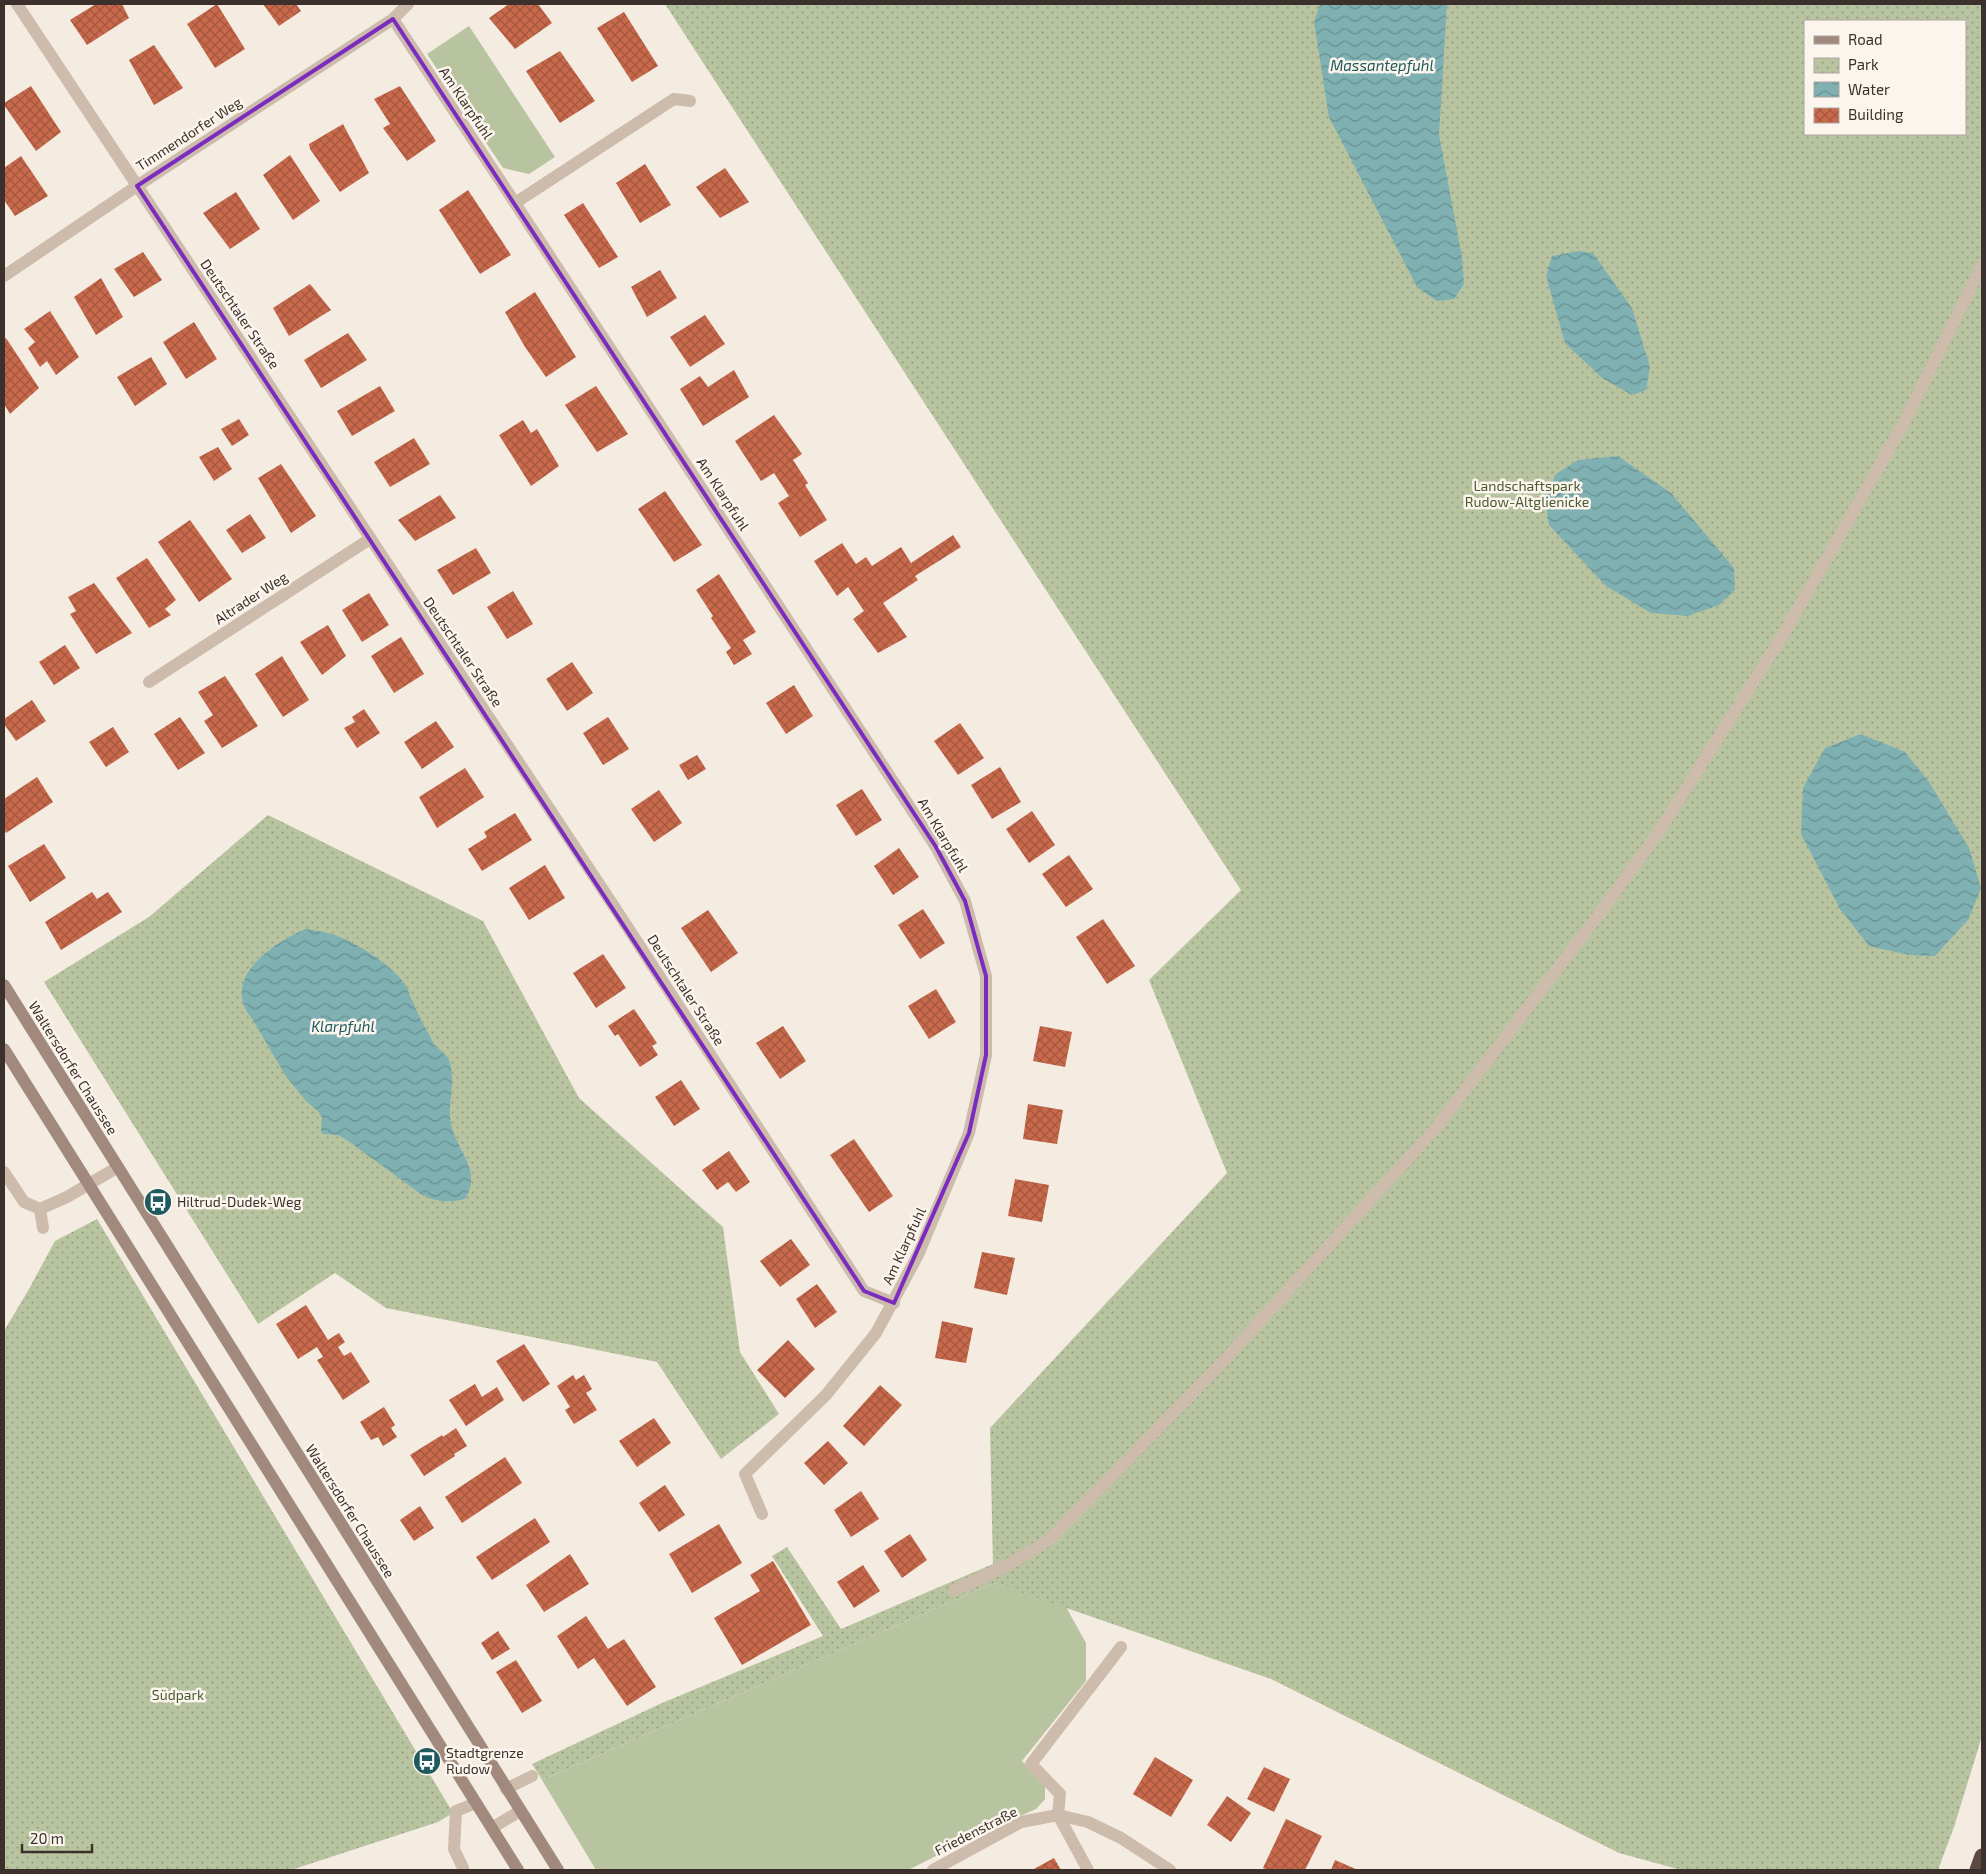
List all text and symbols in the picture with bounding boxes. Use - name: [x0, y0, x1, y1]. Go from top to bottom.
- legend: [1804, 20, 1966, 135]
- text: Road: [1848, 30, 1883, 48]
- text: Park: [1848, 55, 1879, 73]
- water label: Massantepfuhl: [1330, 56, 1434, 74]
- street label: Am Klarpfuhl: [436, 63, 497, 143]
- text: Water: [1848, 80, 1890, 98]
- street label: Timmendorfer Weg: [133, 93, 245, 174]
- text: Building: [1848, 105, 1904, 123]
- street label: Deutschtaler Straße: [197, 256, 283, 372]
- street label: Am Klarpfuhl: [694, 454, 754, 534]
- park label: Landschaftspark Rudow-Altglienicke: [1465, 477, 1589, 510]
- street label: Altrader Weg: [211, 568, 291, 627]
- street label: Deutschtaler Straße: [420, 594, 506, 710]
- street label: Am Klarpfuhl: [915, 795, 973, 876]
- street label: Deutschtaler Straße: [644, 931, 729, 1048]
- street label: Waltersdorfer Chaussee: [25, 998, 121, 1138]
- water label: Klarpfuhl: [311, 1017, 375, 1035]
- bus stop icon: Hiltrud-Dudek-Weg: [143, 1187, 173, 1217]
- place label: Hiltrud-Dudek-Weg: [177, 1193, 301, 1210]
- street label: Am Klarpfuhl: [878, 1204, 929, 1287]
- street label: Waltersdorfer Chaussee: [302, 1441, 398, 1581]
- park label: Südpark: [152, 1686, 204, 1703]
- place label: Stadtgrenze Rudow: [446, 1744, 524, 1777]
- bus stop icon: Stadtgrenze Rudow: [412, 1746, 442, 1776]
- street label: Friedenstraße: [932, 1802, 1020, 1859]
- scale bar: [22, 1822, 92, 1854]
- text: 20 m: [30, 1829, 64, 1847]

